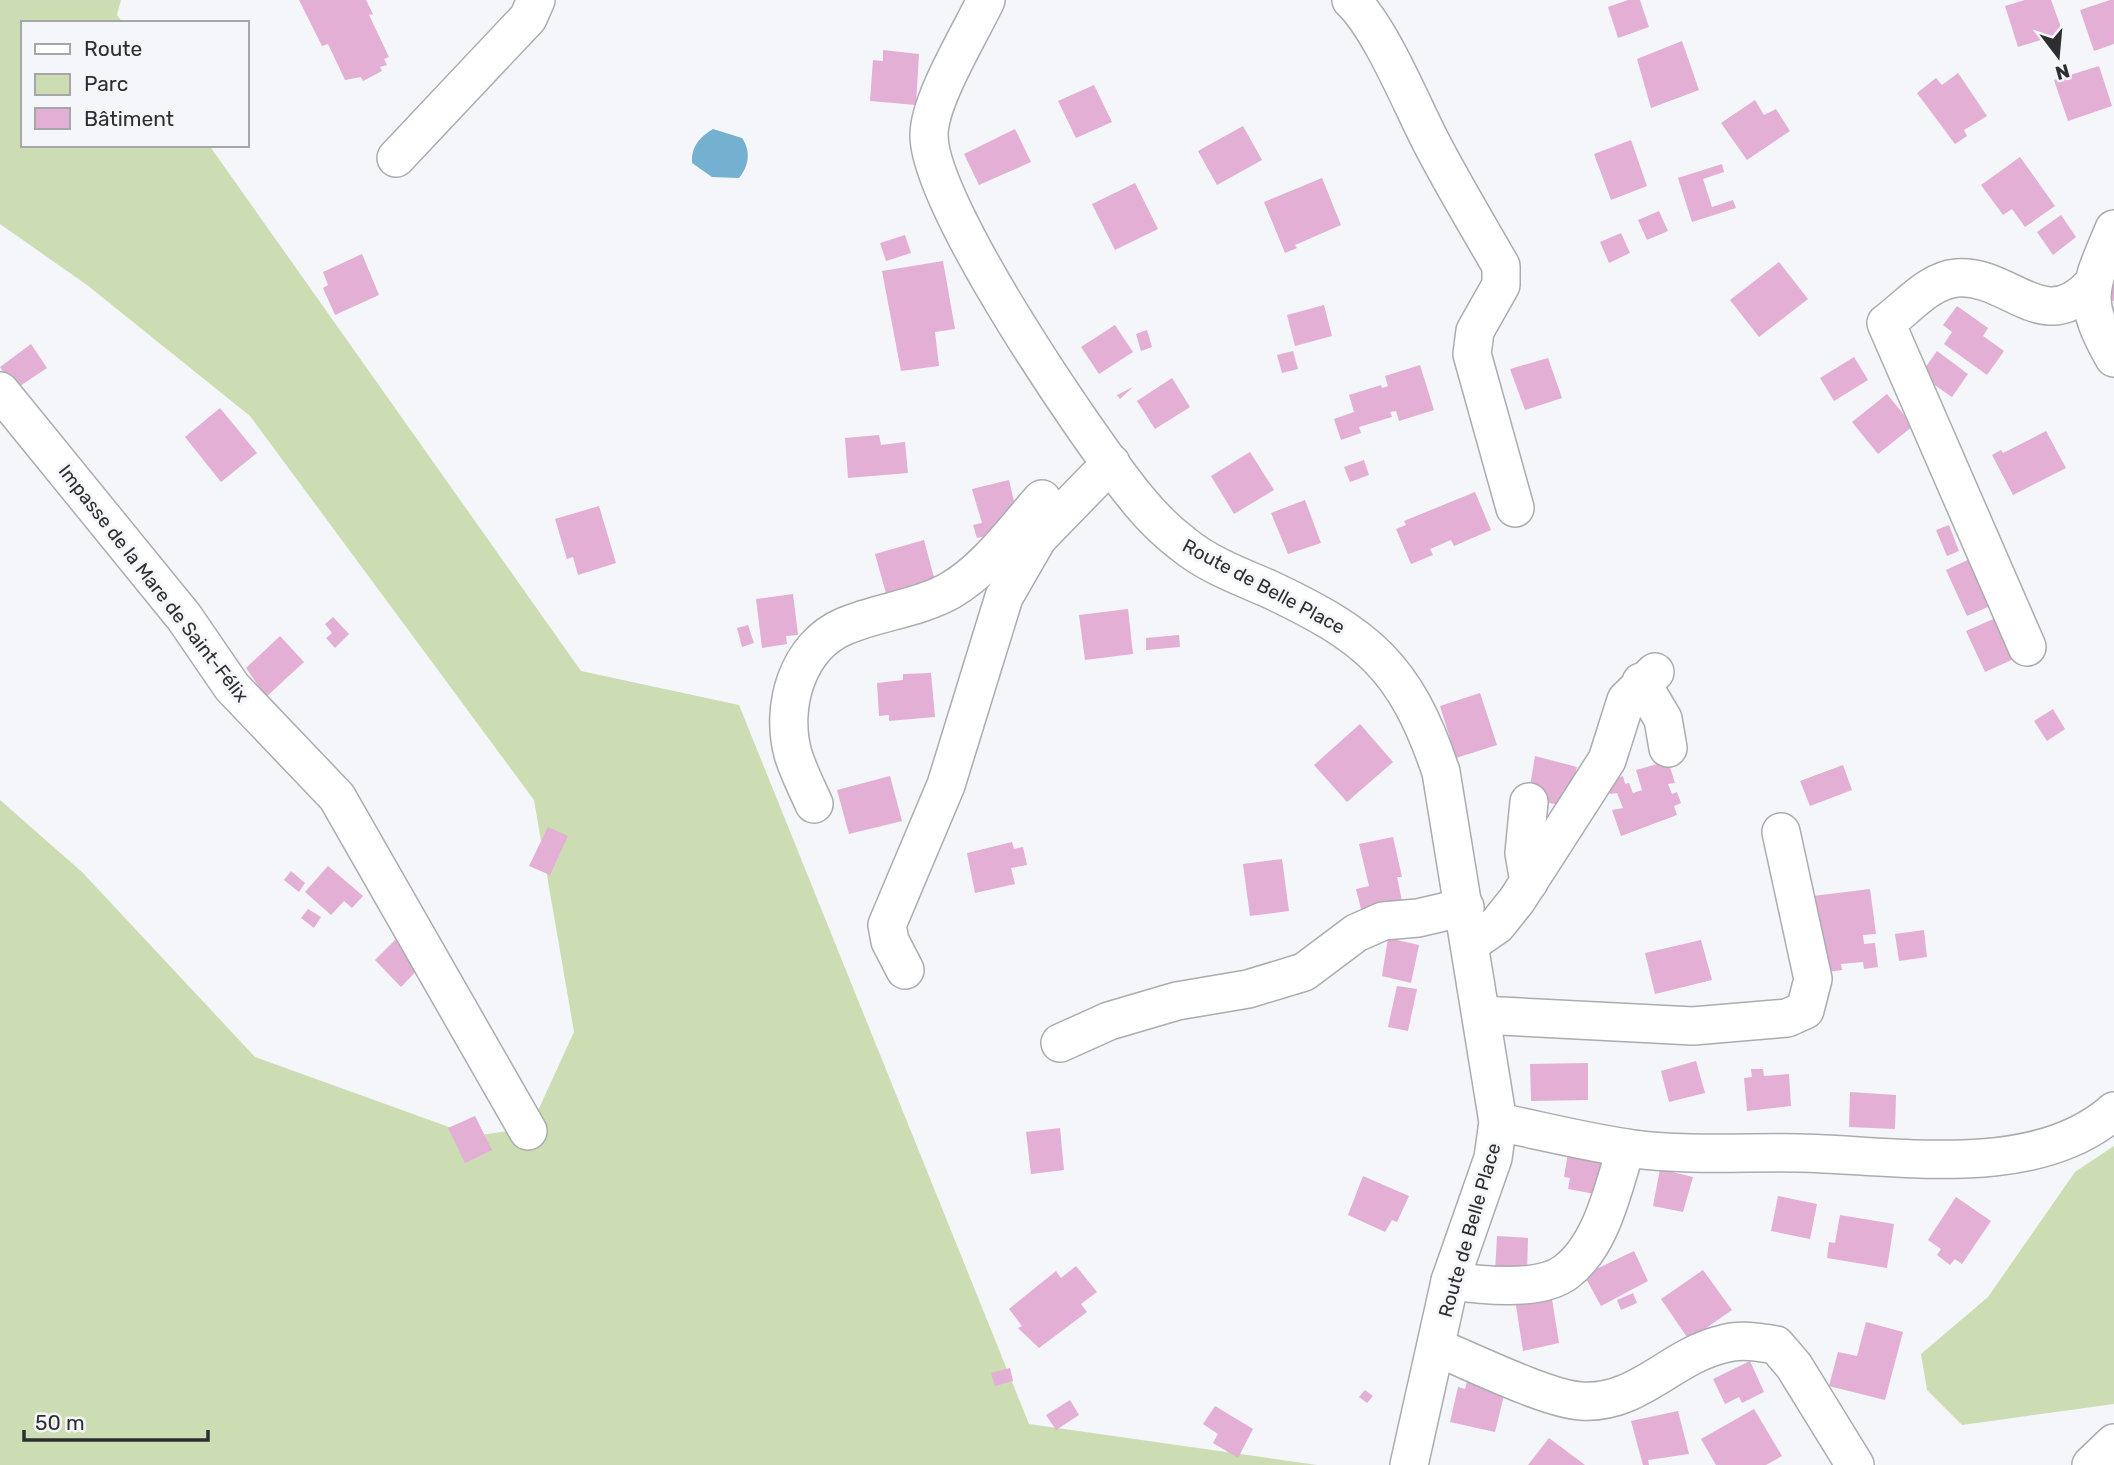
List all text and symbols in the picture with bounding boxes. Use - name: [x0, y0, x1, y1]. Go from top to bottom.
- legend: [21, 21, 248, 147]
- north arrow: [2023, 21, 2093, 91]
- text: Route: [84, 36, 142, 61]
- text: N: [2053, 59, 2072, 85]
- text: Parc: [84, 71, 128, 96]
- text: Bâtiment: [84, 106, 174, 131]
- street label: Impasse de la Mare de Saint-Félix: [54, 460, 253, 707]
- street label: Route de Belle Place: [1179, 534, 1349, 639]
- street label: Route de Belle Place: [1434, 1140, 1505, 1320]
- scale bar: [24, 1398, 208, 1442]
- text: 50 m: [35, 1410, 85, 1435]

